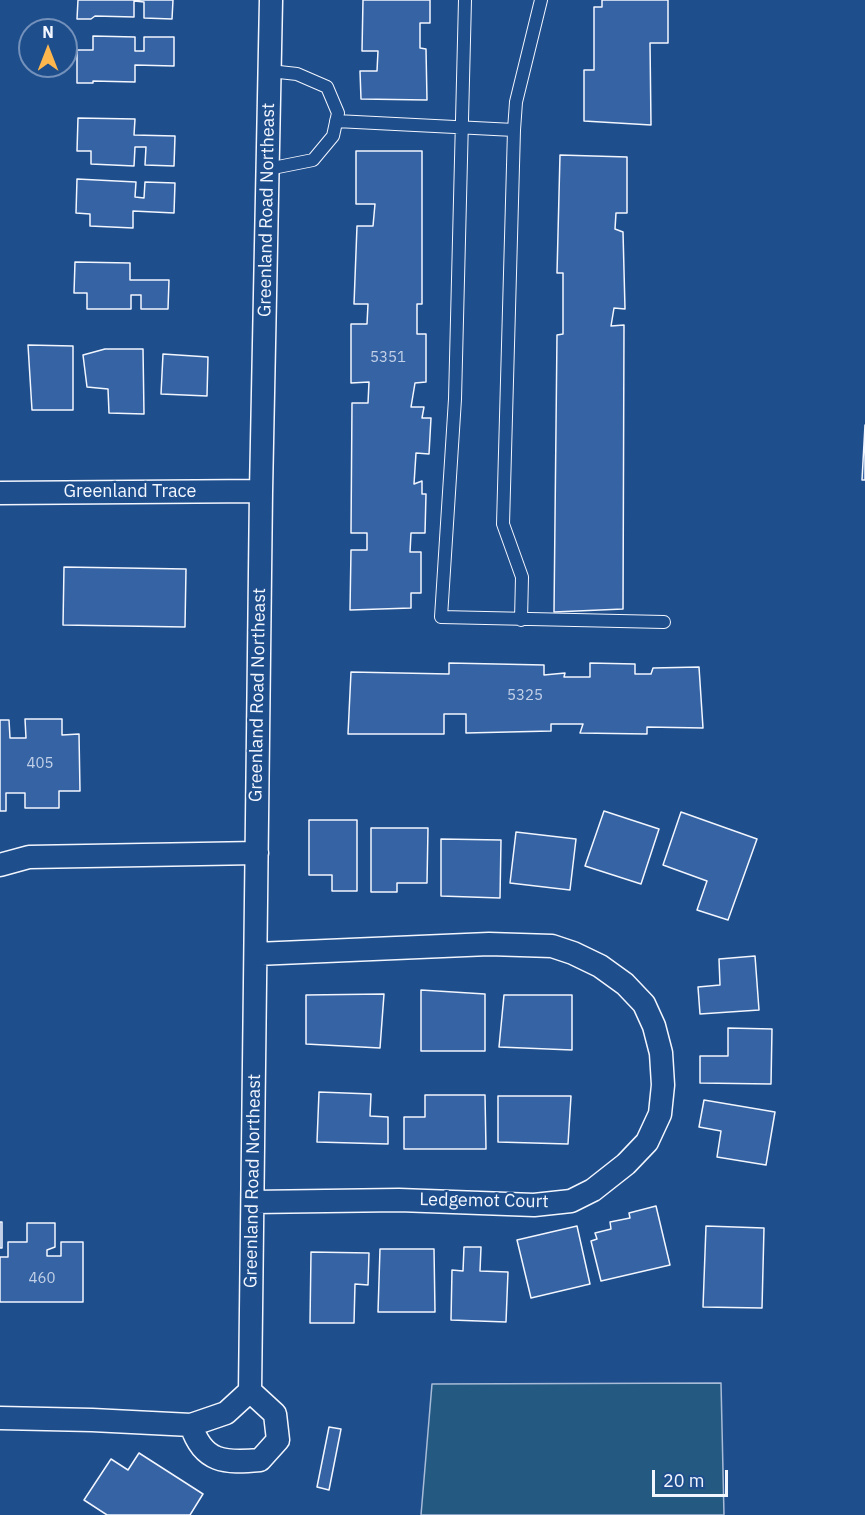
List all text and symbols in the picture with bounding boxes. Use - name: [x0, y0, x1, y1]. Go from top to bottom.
- north arrow: [18, 18, 78, 78]
- text: N: [42, 22, 54, 42]
- street label: Greenland Road Northeast: [254, 103, 280, 317]
- house number: 5351: [370, 349, 406, 367]
- street label: Greenland Trace: [64, 481, 196, 503]
- street label: Greenland Road Northeast: [245, 588, 271, 802]
- house number: 5325: [507, 687, 543, 705]
- house number: 405: [27, 755, 53, 773]
- street label: Greenland Road Northeast: [240, 1074, 266, 1288]
- street label: Ledgemot Court: [419, 1189, 549, 1213]
- house number: 460: [29, 1270, 55, 1288]
- scale bar: [655, 1458, 732, 1496]
- text: 20 m: [663, 1469, 705, 1492]

